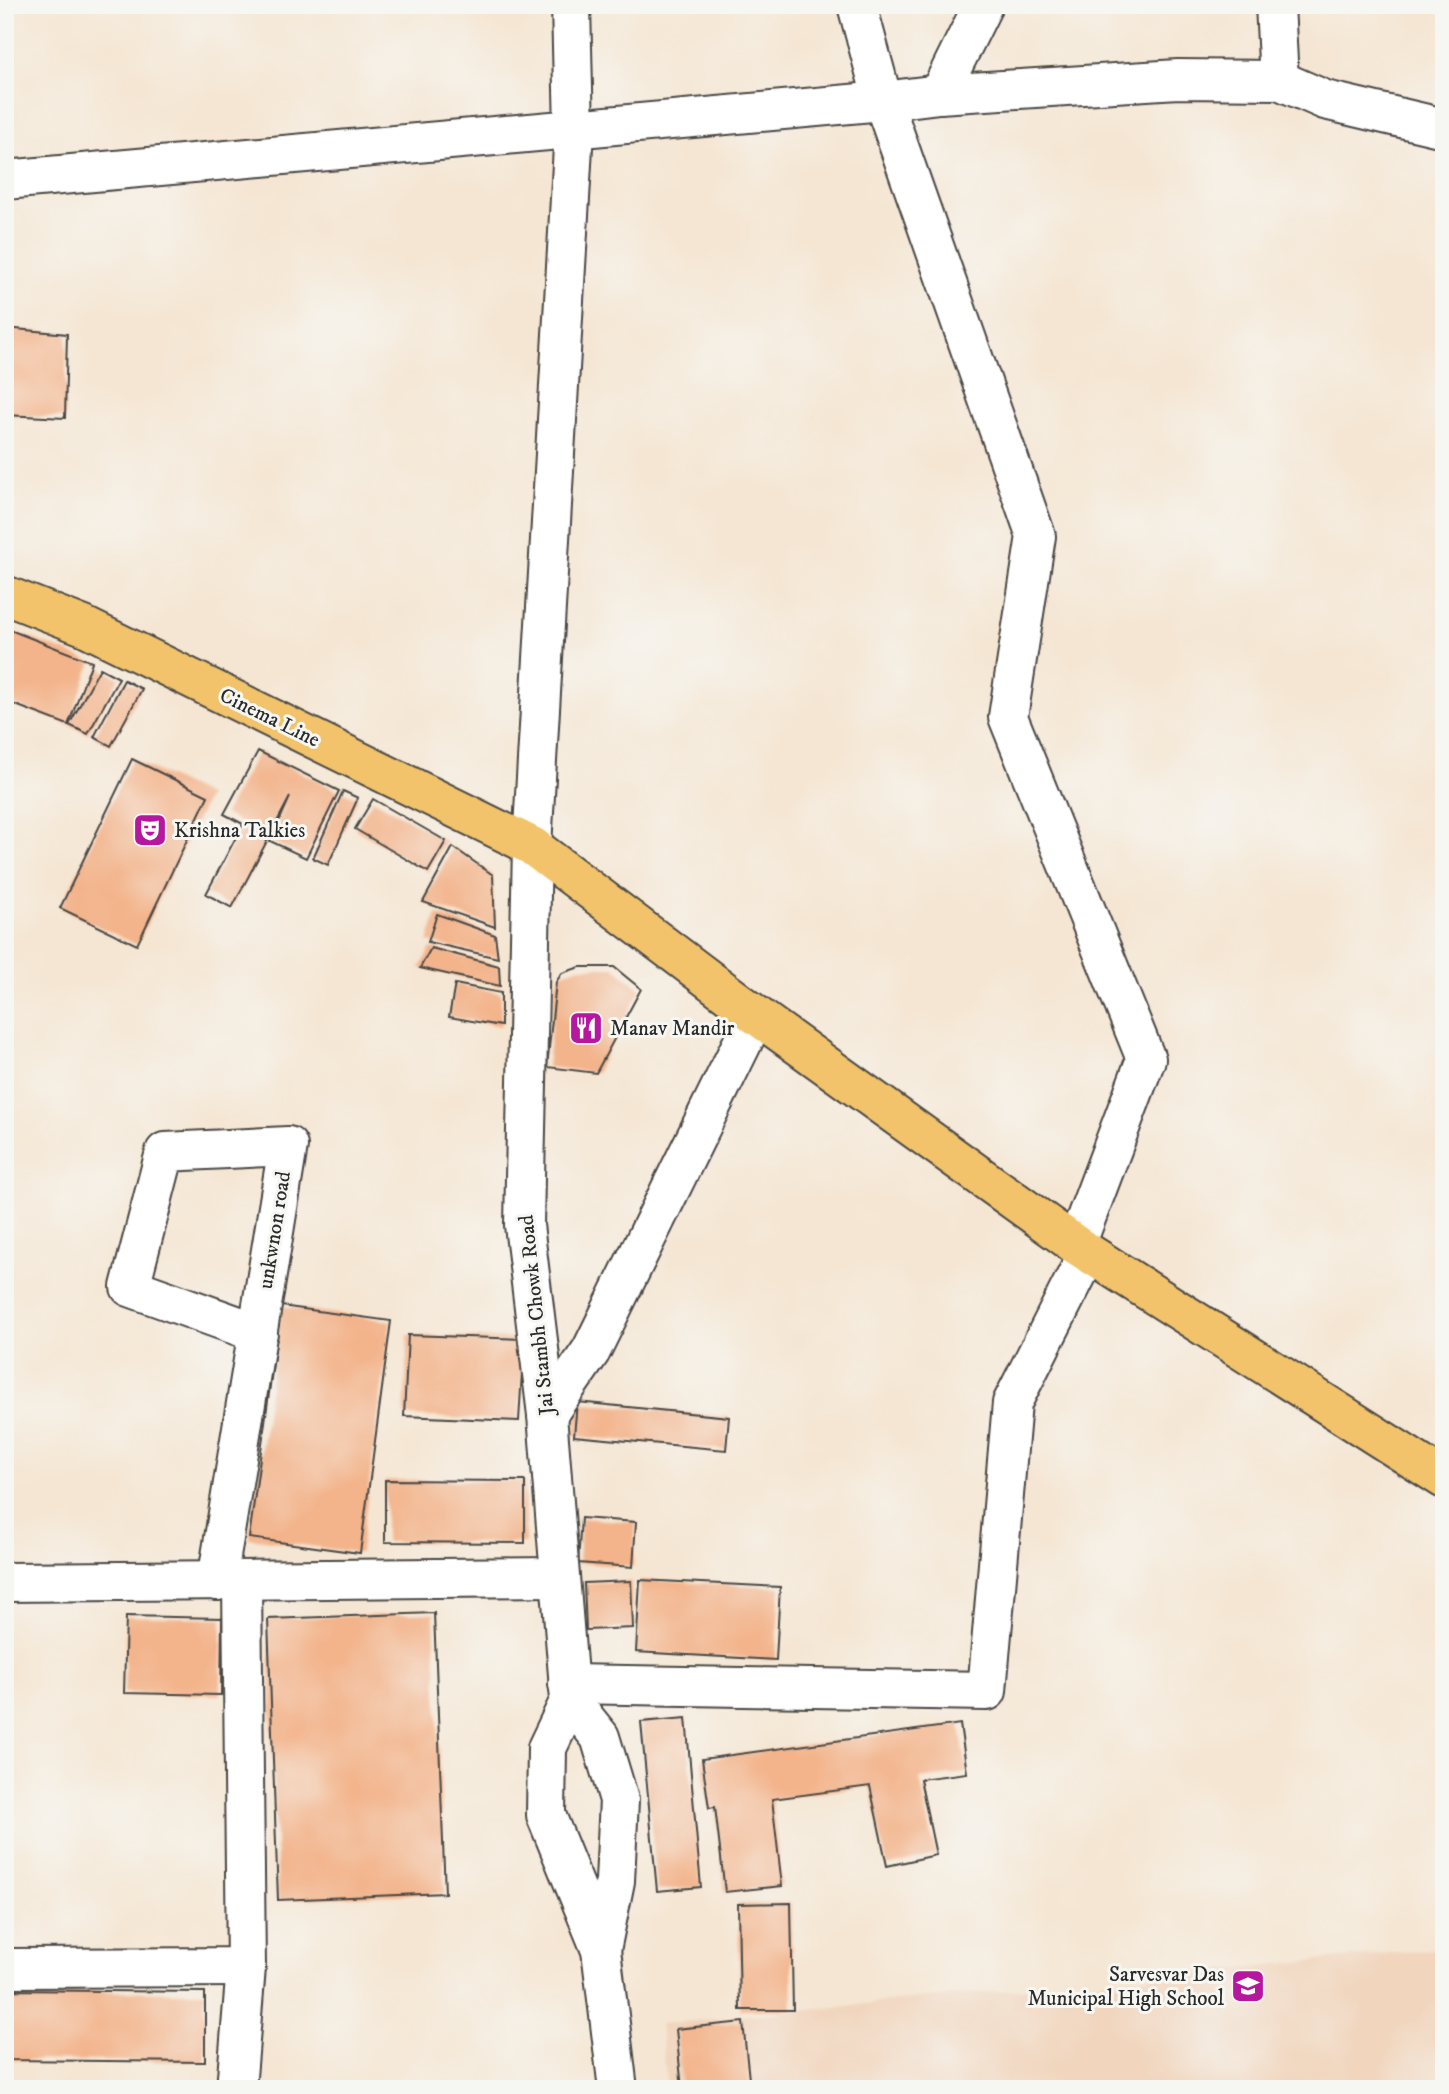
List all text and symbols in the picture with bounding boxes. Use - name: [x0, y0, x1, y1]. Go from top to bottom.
- street label: Cinema Line: [215, 682, 324, 753]
- theatre icon: Krishna Talkies: [131, 811, 169, 849]
- place label: Krishna Talkies: [174, 818, 305, 844]
- restaurant icon: Manav Mandir: [567, 1009, 605, 1047]
- place label: Manav Mandir: [610, 1016, 735, 1042]
- street label: unkwnon road: [253, 1169, 297, 1291]
- street label: Jai Stambh Chowk Road: [514, 1213, 561, 1418]
- place label: Sarvesvar Das Municipal High School: [1027, 1962, 1225, 2012]
- school or university icon: Sarvesvar Das Municipal High School: [1229, 1967, 1267, 2005]

